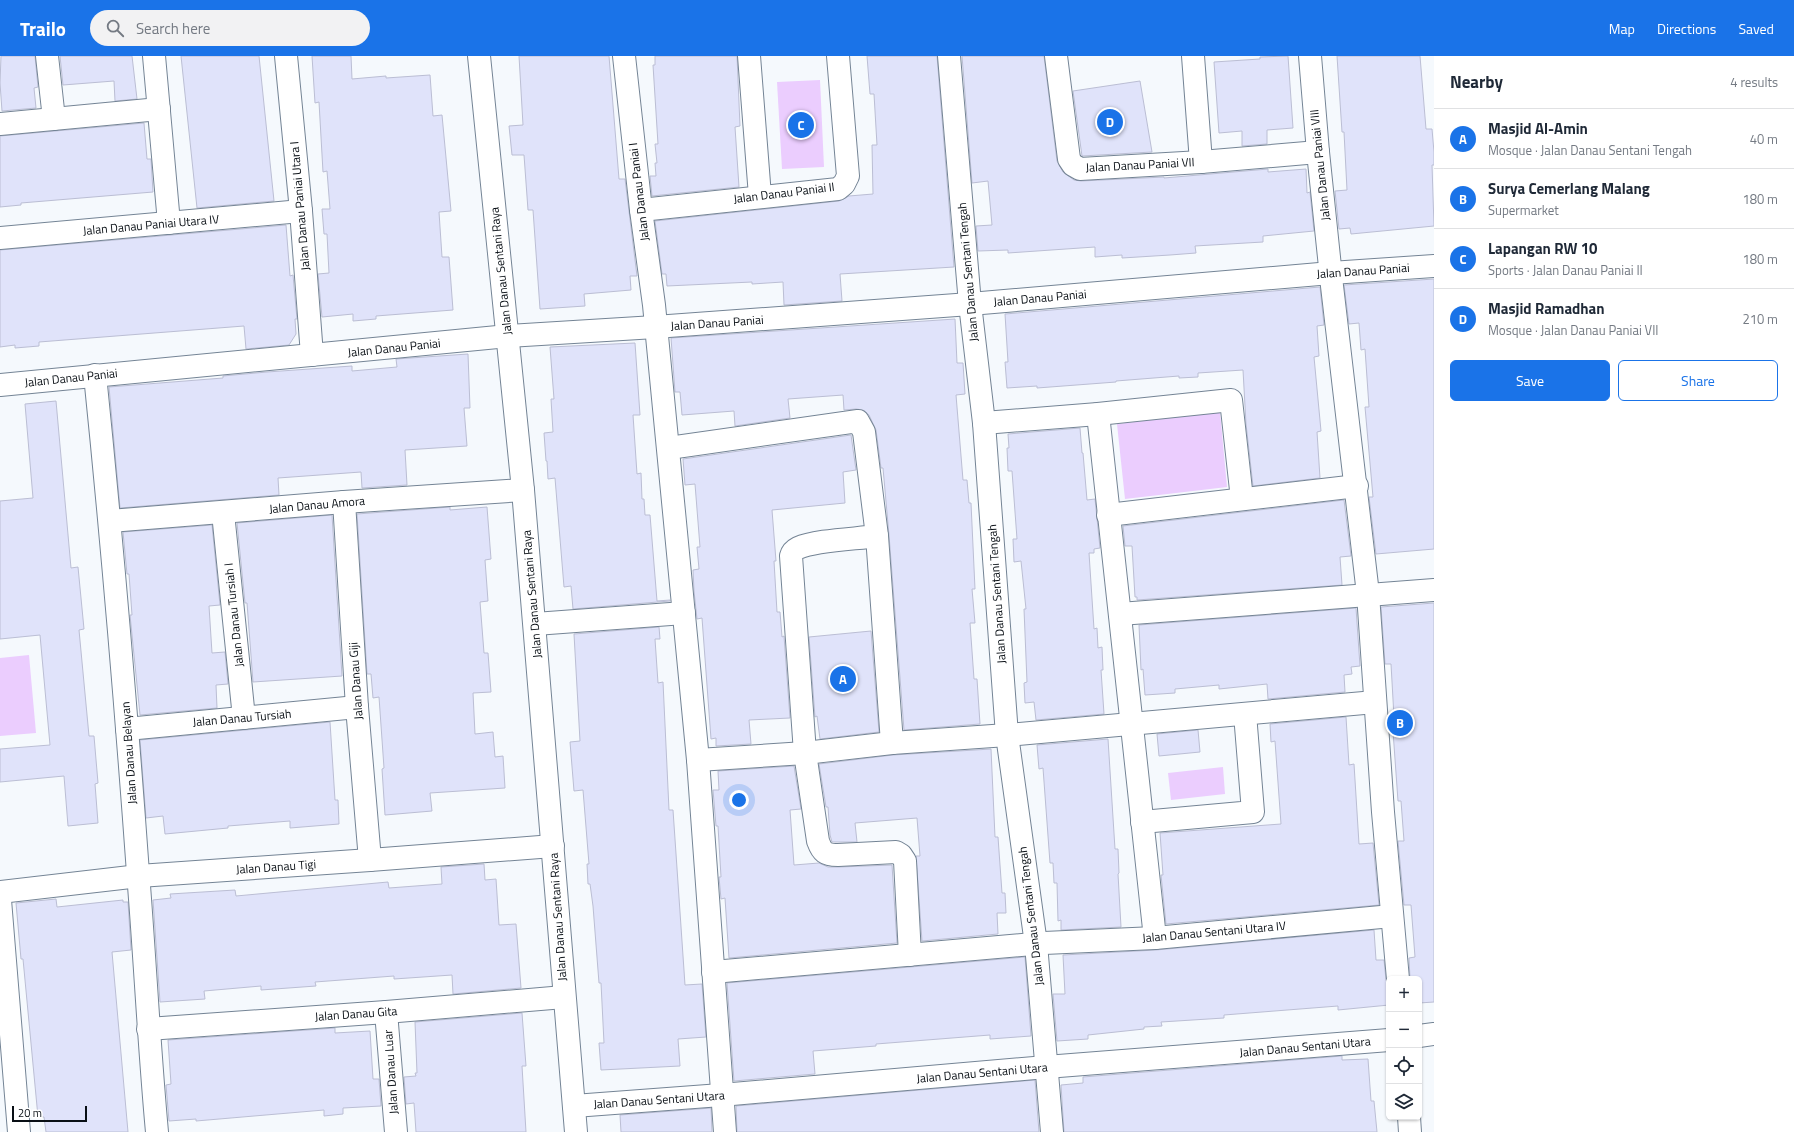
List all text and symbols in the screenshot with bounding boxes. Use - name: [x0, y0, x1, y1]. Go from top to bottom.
- search box: [90, 10, 370, 46]
- text: Trailo: [20, 14, 66, 43]
- icon: search: [104, 17, 126, 39]
- text: Search here: [136, 17, 210, 40]
- text: Map: [1609, 18, 1635, 39]
- text: Directions: [1657, 18, 1716, 39]
- text: Saved: [1738, 18, 1774, 39]
- text: Nearby: [1450, 69, 1503, 95]
- text: 4 results: [1730, 72, 1778, 92]
- pin: D: [1097, 107, 1123, 137]
- street label: Jalan Danau Paniai VIII: [1304, 108, 1335, 222]
- pin: C: [788, 110, 814, 140]
- text: Masjid Al-Amin: [1488, 117, 1588, 140]
- text: A: [1459, 129, 1467, 149]
- text: 40 m: [1750, 129, 1778, 149]
- text: Mosque · Jalan Danau Sentani Tengah: [1488, 140, 1692, 160]
- street label: Jalan Danau Paniai Utara I: [284, 141, 315, 271]
- street label: Jalan Danau Paniai I: [623, 142, 654, 242]
- street label: Jalan Danau Paniai VII: [1085, 152, 1195, 177]
- street label: Jalan Danau Paniai II: [732, 177, 836, 208]
- text: Surya Cemerlang Malang: [1488, 177, 1650, 200]
- text: B: [1459, 189, 1467, 209]
- text: 180 m: [1742, 189, 1778, 209]
- text: Supermarket: [1488, 200, 1559, 220]
- street label: Jalan Danau Sentani Tengah: [952, 202, 983, 343]
- street label: Jalan Danau Sentani Raya: [484, 206, 517, 336]
- street label: Jalan Danau Paniai Utara IV: [82, 209, 220, 240]
- text: Lapangan RW 10: [1488, 237, 1598, 260]
- text: C: [1459, 249, 1467, 269]
- text: 180 m: [1742, 249, 1778, 269]
- street label: Jalan Danau Paniai: [1316, 258, 1410, 283]
- text: Sports · Jalan Danau Paniai II: [1488, 260, 1643, 280]
- street label: Jalan Danau Paniai: [993, 284, 1087, 311]
- text: Masjid Ramadhan: [1488, 297, 1605, 320]
- text: D: [1459, 309, 1467, 329]
- text: 210 m: [1742, 309, 1778, 329]
- street label: Jalan Danau Paniai: [670, 310, 764, 335]
- text: Mosque · Jalan Danau Paniai VII: [1488, 320, 1659, 340]
- street label: Jalan Danau Paniai: [347, 333, 441, 362]
- button: Save: [1450, 360, 1610, 401]
- button: Share: [1618, 360, 1778, 401]
- street label: Jalan Danau Paniai: [24, 363, 118, 392]
- street label: Jalan Danau Amora: [268, 491, 366, 518]
- street label: Jalan Danau Sentani Tengah: [982, 524, 1011, 664]
- street label: Jalan Danau Sentani Raya: [516, 529, 547, 659]
- street label: Jalan Danau Tursiah I: [219, 562, 248, 668]
- street label: Jalan Danau Giji: [343, 642, 368, 721]
- pin: A: [830, 664, 856, 694]
- street label: Jalan Danau Belayan: [115, 701, 142, 805]
- street label: Jalan Danau Tursiah: [192, 704, 292, 731]
- pin: B: [1387, 708, 1413, 738]
- your location: [729, 790, 749, 810]
- street label: Jalan Danau Sentani Tengah: [1013, 846, 1048, 987]
- street label: Jalan Danau Sentani Raya: [544, 852, 571, 982]
- street label: Jalan Danau Tigi: [235, 854, 317, 879]
- street label: Jalan Danau Sentani Utara IV: [1141, 916, 1287, 947]
- map controls: [1386, 976, 1422, 1120]
- button: +: [1386, 976, 1422, 1012]
- street label: Jalan Danau Gita: [314, 1001, 398, 1026]
- button: −: [1386, 1012, 1422, 1048]
- street label: Jalan Danau Luar: [378, 1029, 403, 1115]
- street label: Jalan Danau Sentani Utara: [1239, 1031, 1371, 1062]
- button: locate: [1386, 1048, 1422, 1084]
- street label: Jalan Danau Sentani Utara: [916, 1057, 1048, 1088]
- button: layers: [1386, 1084, 1422, 1120]
- street label: Jalan Danau Sentani Utara: [593, 1085, 725, 1114]
- scale bar: [12, 1104, 87, 1123]
- text: 20 m: [18, 1105, 42, 1121]

